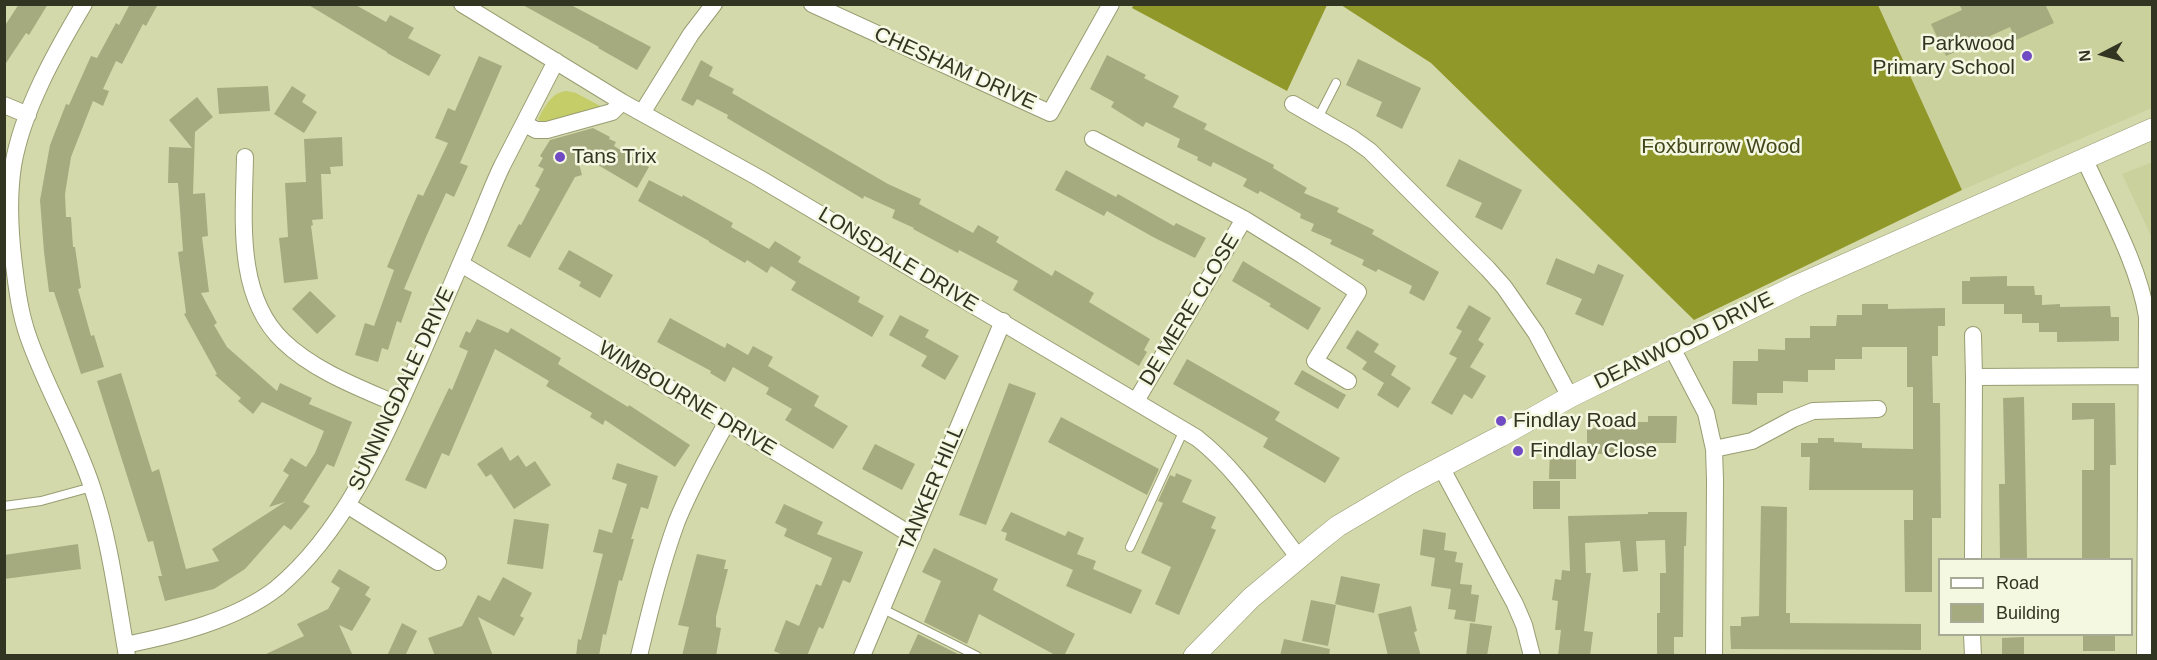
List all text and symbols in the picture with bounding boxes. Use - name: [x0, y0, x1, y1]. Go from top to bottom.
- street label: CHESHAM DRIVE: [870, 22, 1040, 116]
- north arrow: [2073, 24, 2133, 84]
- place label: Parkwood Primary School: [1873, 31, 2015, 81]
- marker: Parkwood Primary School: [2020, 49, 2034, 63]
- text: N: [2076, 49, 2094, 63]
- park label: Foxburrow Wood: [1641, 134, 1801, 160]
- place label: Tans Trix: [572, 144, 656, 170]
- marker: Tans Trix: [553, 150, 567, 164]
- street label: LONSDALE DRIVE: [813, 202, 983, 318]
- street label: DE MERE CLOSE: [1135, 229, 1245, 391]
- street label: SUNNINGDALE DRIVE: [344, 283, 460, 495]
- street label: DEANWOOD DRIVE: [1590, 287, 1778, 395]
- street label: WIMBOURNE DRIVE: [594, 336, 780, 462]
- place label: Findlay Road: [1513, 408, 1637, 434]
- marker: Findlay Road: [1494, 414, 1508, 428]
- street label: TANKER HILL: [894, 421, 970, 555]
- place label: Findlay Close: [1530, 438, 1657, 464]
- marker: Findlay Close: [1511, 444, 1525, 458]
- legend: [1938, 558, 2133, 636]
- text: Road: [1996, 573, 2039, 593]
- text: Building: [1996, 603, 2060, 623]

